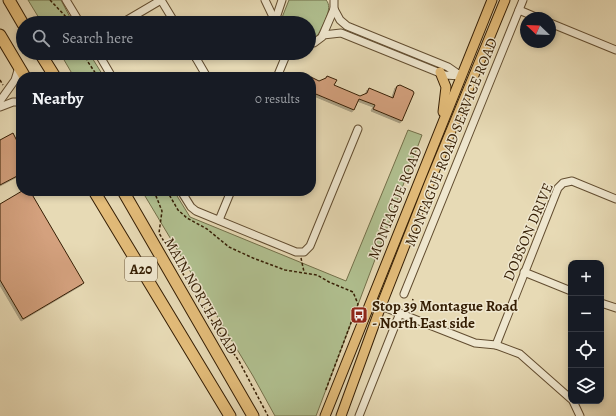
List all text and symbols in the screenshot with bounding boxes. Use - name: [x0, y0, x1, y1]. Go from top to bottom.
- north arrow: [520, 12, 556, 48]
- search box: [16, 16, 316, 60]
- icon: search: [30, 27, 52, 49]
- text: Search here: [62, 28, 133, 48]
- street label: MONTAGUE ROAD SERVICE ROAD: [400, 35, 502, 249]
- text: Nearby: [32, 87, 83, 110]
- text: 0 results: [255, 90, 300, 107]
- street label: MONTAGUE ROAD: [363, 143, 427, 263]
- street label: DOBSON DRIVE: [498, 180, 558, 284]
- street label: MAIN NORTH ROAD: [159, 234, 243, 358]
- road number: A20: [125, 257, 157, 281]
- map controls: [568, 260, 604, 404]
- button: +: [568, 260, 604, 296]
- place label: Stop 39 Montague Road - North East side: [372, 296, 519, 333]
- button: −: [568, 296, 604, 332]
- bus stop icon: Stop 39 Montague Road - North East side: [349, 305, 369, 325]
- button: locate: [568, 332, 604, 368]
- button: layers: [568, 368, 604, 404]

